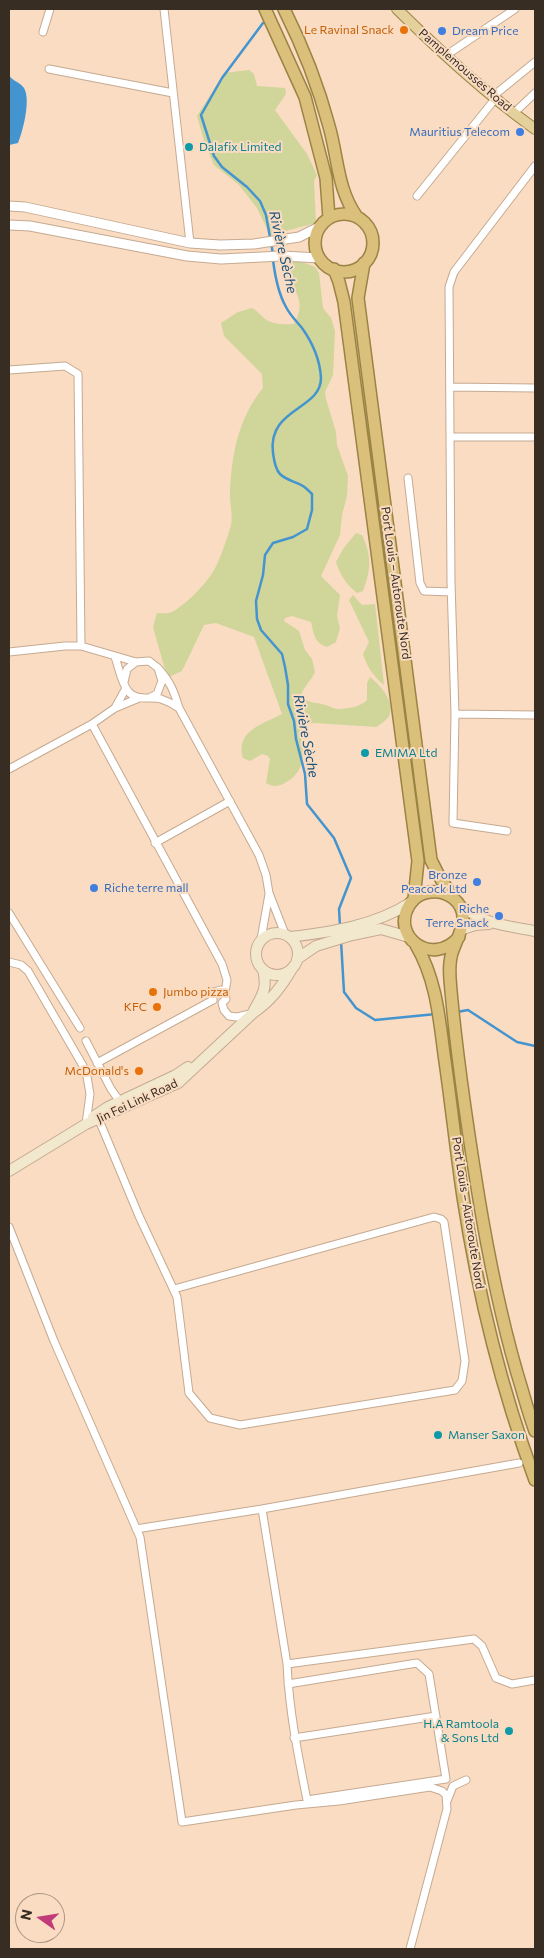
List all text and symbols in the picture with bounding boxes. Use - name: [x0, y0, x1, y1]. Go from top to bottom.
- place label: Le Ravinal Snack: [304, 23, 394, 37]
- marker: Le Ravinal Snack: [398, 24, 410, 36]
- place label: Dream Price: [452, 24, 518, 38]
- marker: Dream Price: [436, 25, 448, 37]
- street label: Pamplemousses Road: [416, 26, 514, 114]
- place label: Mauritius Telecom: [409, 125, 510, 139]
- marker: Mauritius Telecom: [514, 126, 526, 138]
- place label: Dalafix Limited: [199, 140, 282, 154]
- marker: Dalafix Limited: [183, 141, 195, 153]
- water label: Rivière Sèche: [265, 209, 301, 295]
- street label: Port Louis – Autoroute Nord: [378, 506, 414, 660]
- water label: Rivière Sèche: [290, 693, 322, 779]
- place label: EMIMA Ltd: [375, 746, 437, 760]
- marker: EMIMA Ltd: [359, 747, 371, 759]
- place label: Bronze Peacock Ltd: [401, 868, 467, 896]
- marker: Bronze Peacock Ltd: [471, 876, 483, 888]
- place label: Riche terre mall: [104, 881, 189, 895]
- marker: Riche terre mall: [88, 882, 100, 894]
- place label: Riche Terre Snack: [425, 902, 489, 930]
- marker: Riche Terre Snack: [493, 910, 505, 922]
- place label: Jumbo pizza: [163, 985, 229, 999]
- marker: Jumbo pizza: [147, 986, 159, 998]
- place label: KFC: [124, 1000, 147, 1014]
- marker: KFC: [151, 1001, 163, 1013]
- place label: McDonald's: [65, 1064, 129, 1078]
- marker: McDonald's: [133, 1065, 145, 1077]
- street label: Jin Fei Link Road: [94, 1076, 180, 1126]
- street label: Port Louis – Autoroute Nord: [449, 1136, 487, 1290]
- place label: Manser Saxon: [448, 1428, 525, 1442]
- marker: Manser Saxon: [432, 1429, 444, 1441]
- place label: H.A Ramtoola & Sons Ltd: [423, 1717, 499, 1745]
- marker: H.A Ramtoola & Sons Ltd: [503, 1725, 515, 1737]
- north arrow: [15, 1893, 65, 1943]
- text: N: [16, 1908, 35, 1922]

